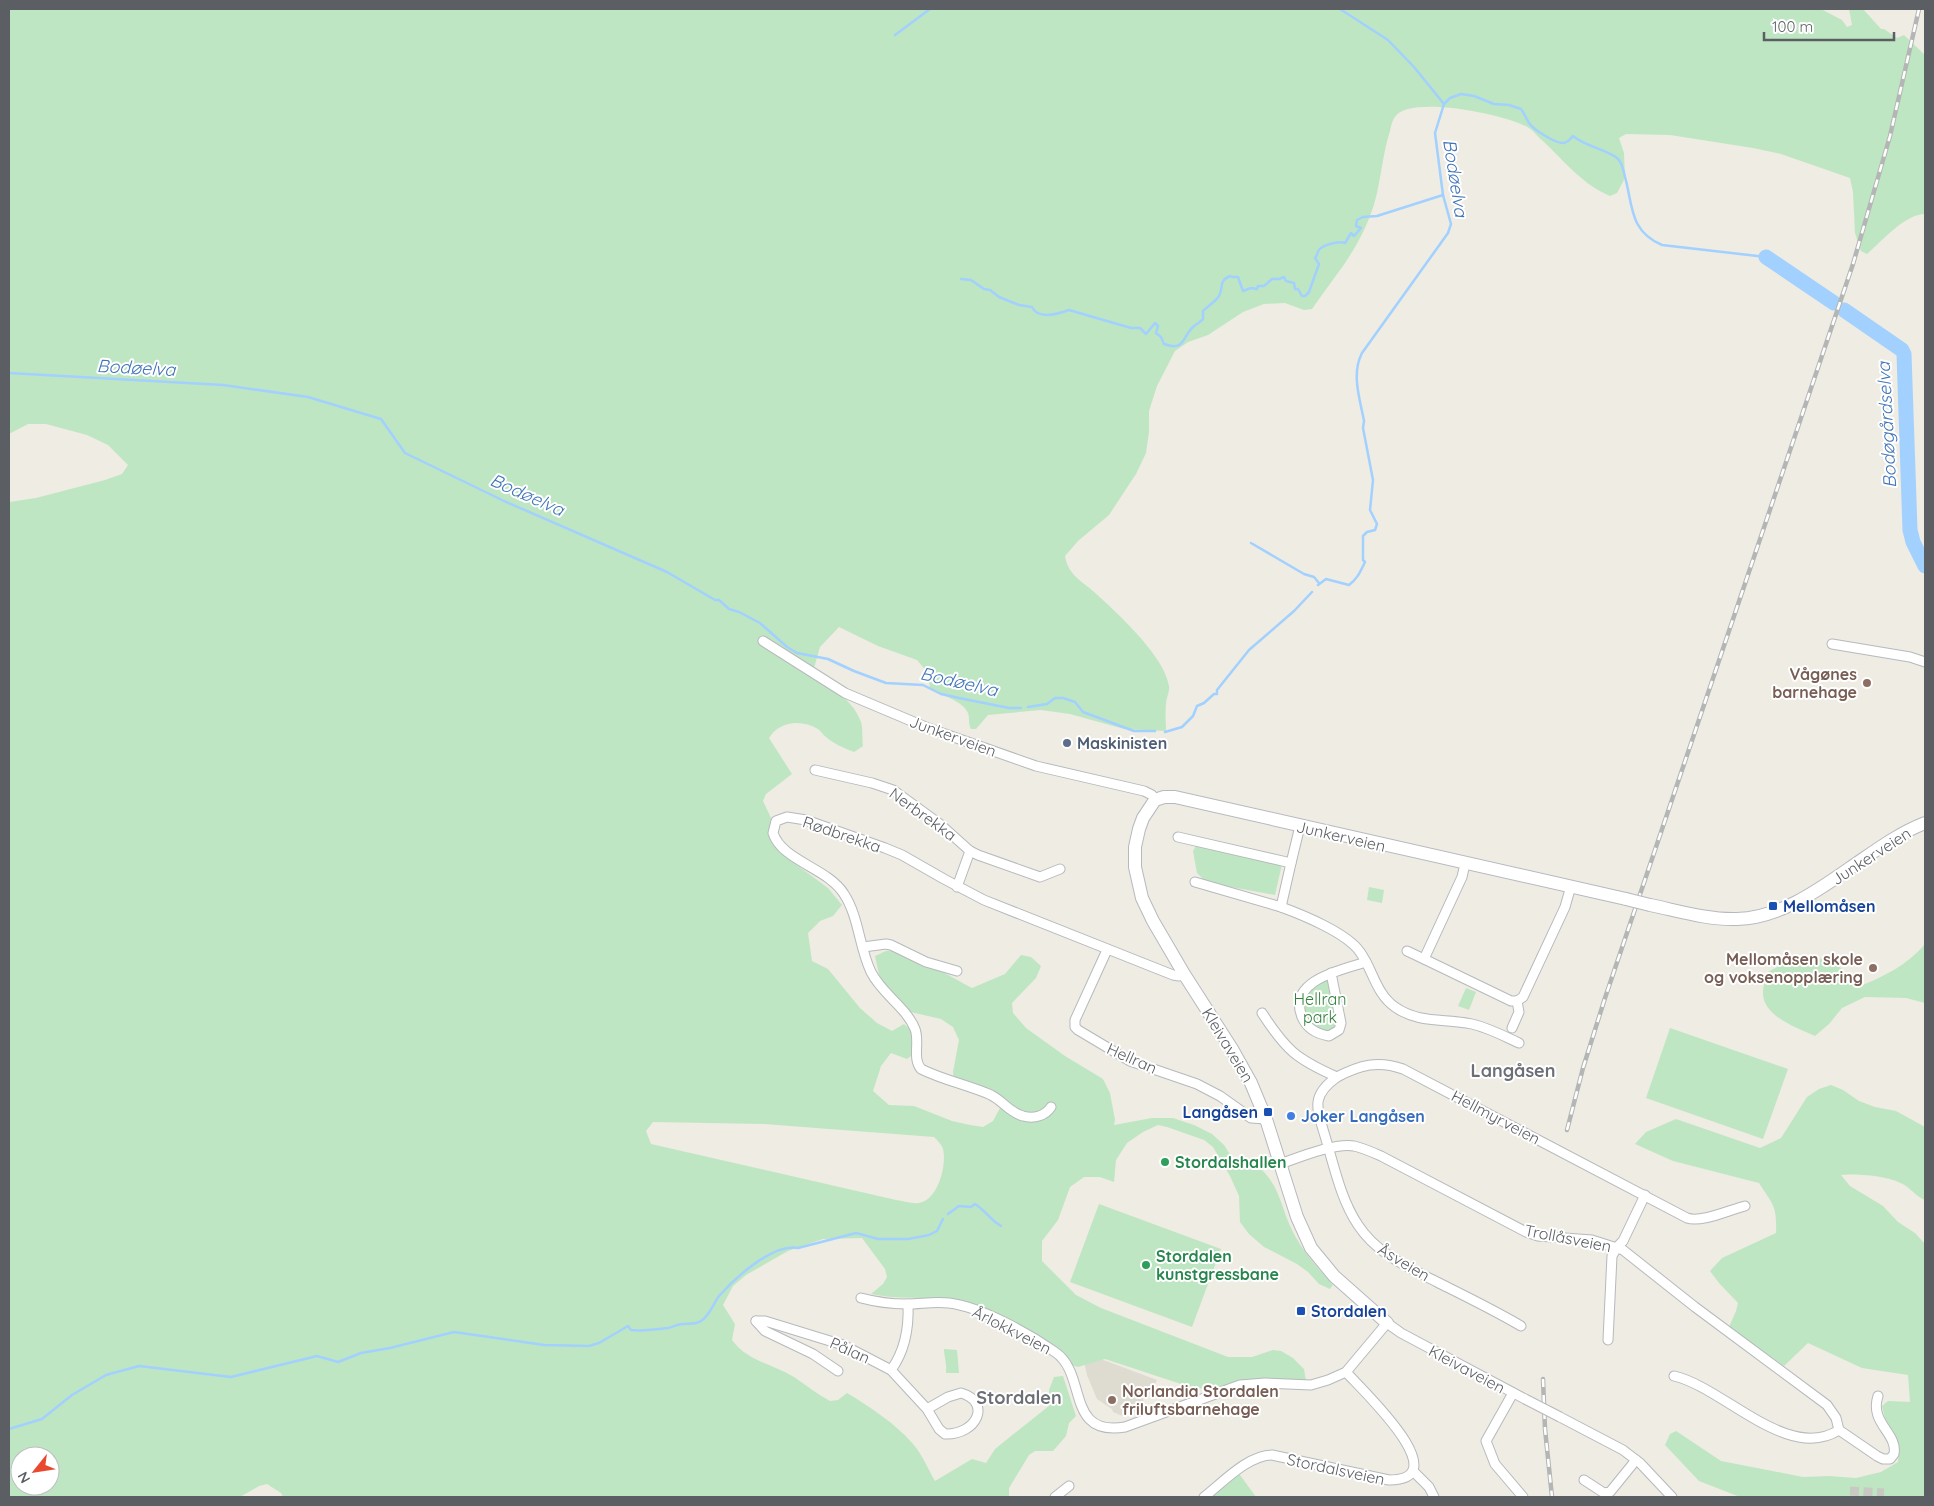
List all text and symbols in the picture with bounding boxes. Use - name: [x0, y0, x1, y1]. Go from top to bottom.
- scale bar: [1764, 10, 1894, 42]
- text: 100 m: [1772, 17, 1813, 36]
- water label: Bodøelva: [1438, 137, 1473, 220]
- water label: Bodøelva: [96, 354, 177, 381]
- water label: Bodøgårdselva: [1872, 360, 1901, 489]
- water label: Bodøelva: [487, 468, 569, 521]
- water label: Bodøelva: [918, 661, 1001, 702]
- place label: Vågønes barnehage: [1772, 664, 1857, 702]
- marker: Vågønes barnehage: [1861, 677, 1873, 689]
- street label: Junkerveien: [907, 711, 999, 761]
- place label: Maskinisten: [1077, 733, 1167, 753]
- marker: Maskinisten: [1061, 737, 1073, 749]
- street label: Nerbrekka: [886, 783, 960, 845]
- street label: Rødbrekka: [800, 811, 884, 857]
- street label: Junkerveien: [1294, 816, 1388, 856]
- street label: Junkerveien: [1827, 823, 1915, 889]
- place label: Mellomåsen: [1783, 896, 1876, 916]
- marker: Mellomåsen: [1767, 900, 1779, 912]
- place label: Mellomåsen skole og voksenopplæring: [1704, 949, 1863, 987]
- marker: Mellomåsen skole og voksenopplæring: [1867, 962, 1879, 974]
- park label: Hellran park: [1294, 989, 1346, 1027]
- street label: Kleivaveien: [1198, 1004, 1258, 1086]
- street label: Hellran: [1104, 1038, 1160, 1078]
- district label: Langåsen: [1471, 1059, 1555, 1082]
- street label: Hellmyrveien: [1448, 1085, 1544, 1149]
- place label: Langåsen: [1183, 1102, 1258, 1122]
- marker: Langåsen: [1262, 1106, 1274, 1118]
- place label: Joker Langåsen: [1301, 1106, 1425, 1126]
- marker: Joker Langåsen: [1285, 1110, 1297, 1122]
- place label: Stordalshallen: [1175, 1152, 1287, 1172]
- marker: Stordalshallen: [1159, 1156, 1171, 1168]
- street label: Trollåsveien: [1523, 1220, 1613, 1256]
- street label: Åsveien: [1374, 1239, 1434, 1285]
- place label: Stordalen kunstgressbane: [1156, 1246, 1279, 1284]
- marker: Stordalen kunstgressbane: [1140, 1259, 1152, 1271]
- place label: Stordalen: [1311, 1301, 1387, 1321]
- street label: Årlokkveien: [969, 1302, 1055, 1358]
- marker: Stordalen: [1295, 1305, 1307, 1317]
- street label: Pålan: [827, 1332, 873, 1368]
- street label: Kleivaveien: [1425, 1340, 1509, 1398]
- place label: Norlandia Stordalen friluftsbarnehage: [1122, 1381, 1279, 1419]
- district label: Stordalen: [976, 1386, 1062, 1409]
- marker: Norlandia Stordalen friluftsbarnehage: [1106, 1394, 1118, 1406]
- north arrow: [10, 1446, 60, 1496]
- street label: Stordalsveien: [1285, 1449, 1387, 1489]
- text: N: [13, 1469, 34, 1486]

